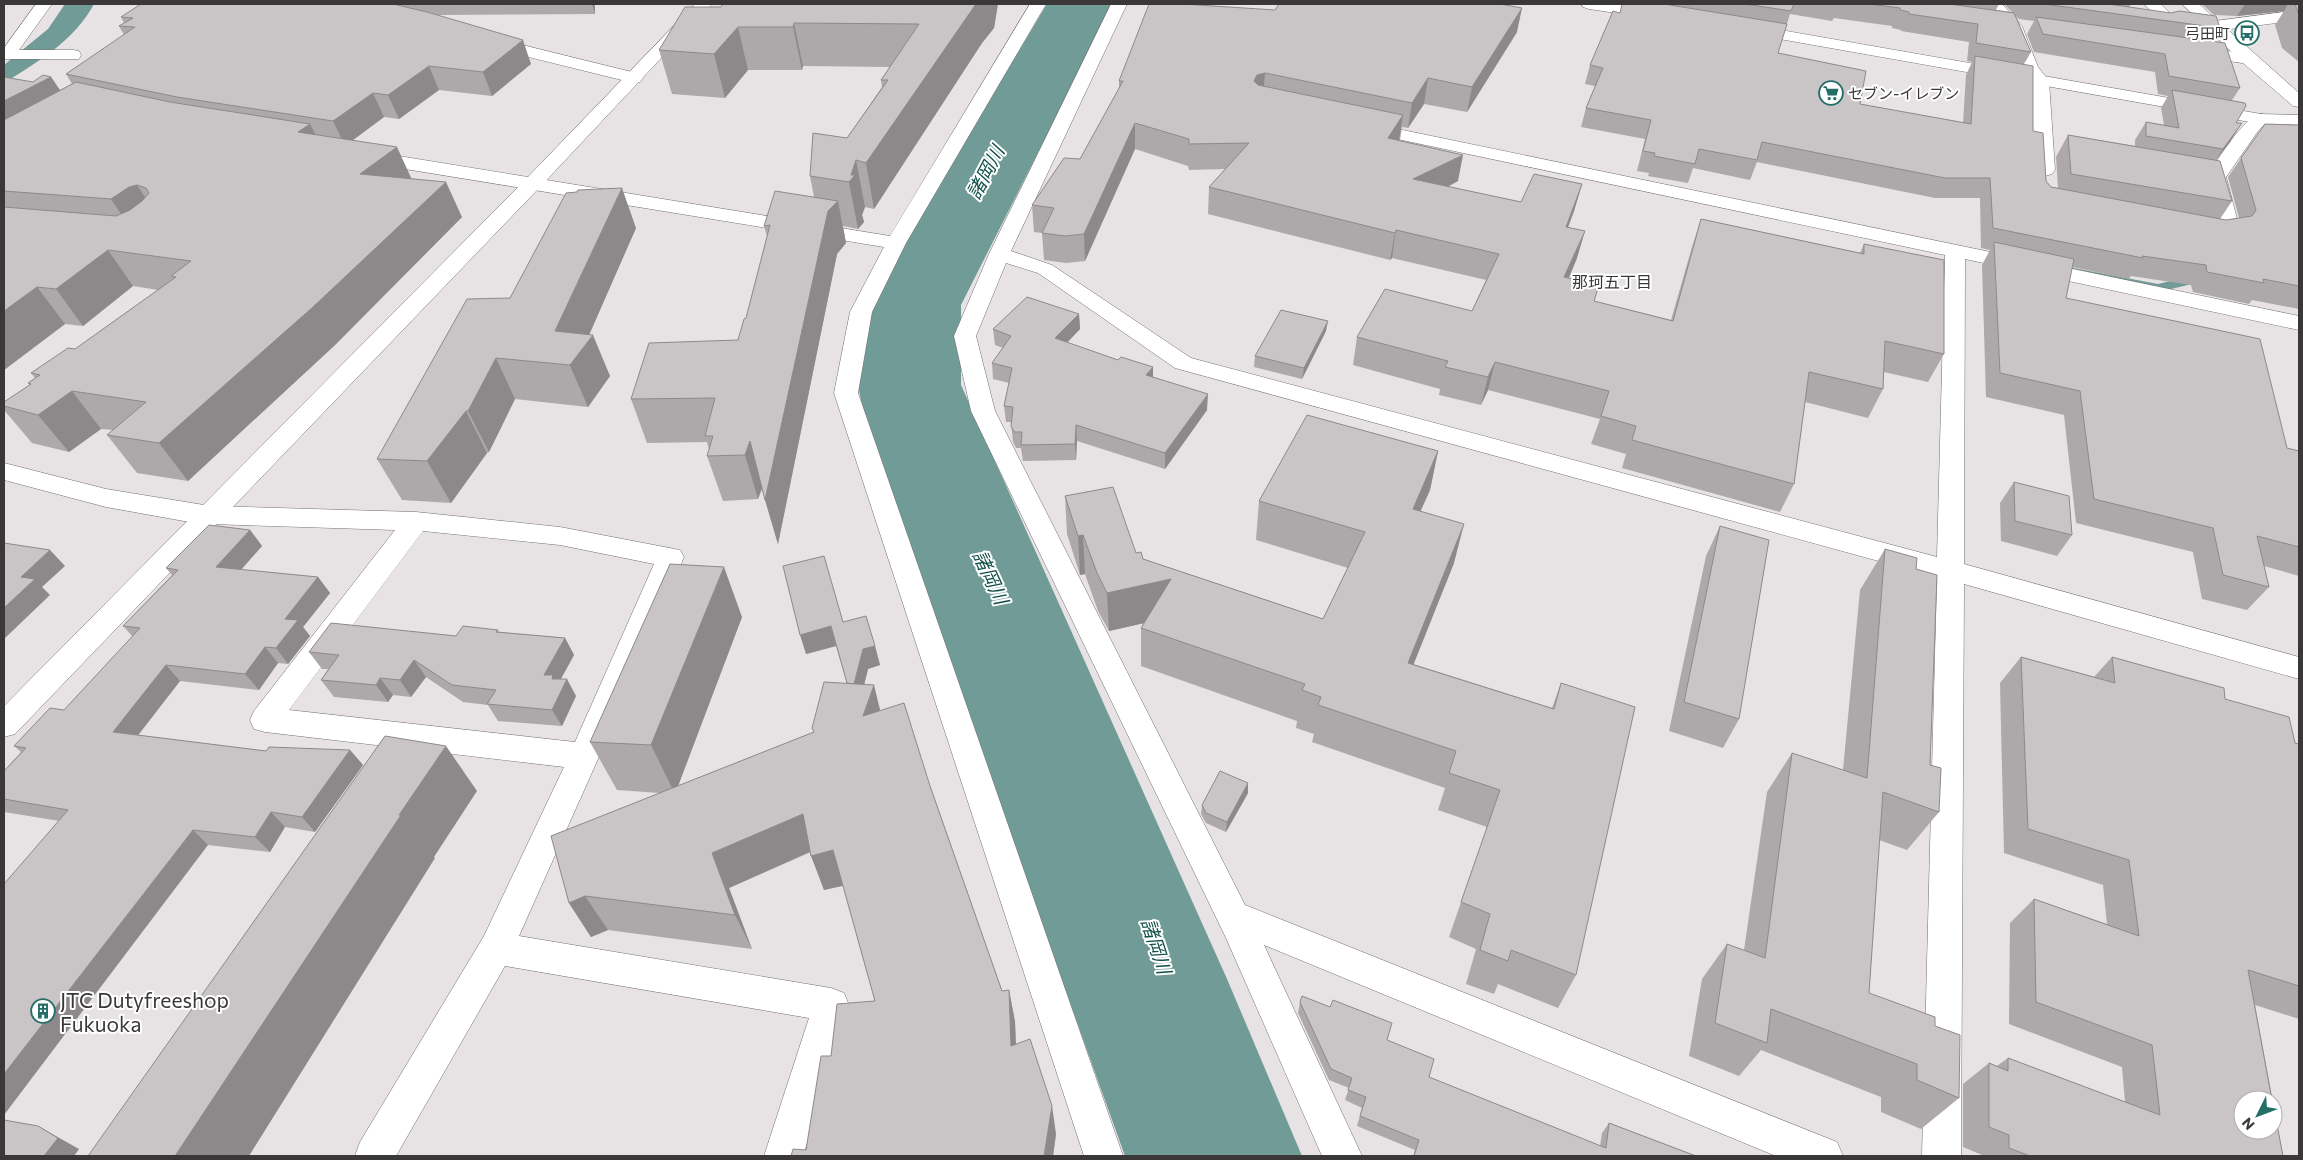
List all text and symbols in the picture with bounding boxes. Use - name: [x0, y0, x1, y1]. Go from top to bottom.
- bus stop icon: 弓田町: [2234, 20, 2260, 46]
- place label: 弓田町: [2185, 24, 2230, 42]
- supermarket icon: セブン-イレブン: [1818, 80, 1844, 106]
- place label: セブン-イレブン: [1848, 84, 1959, 102]
- water label: 諸岡川: [961, 140, 1009, 203]
- district label: 那珂五丁目: [1572, 272, 1652, 291]
- water label: 諸岡川: [969, 546, 1014, 609]
- water label: 諸岡川: [1137, 915, 1177, 979]
- place label: JTC Dutyfreeshop Fukuoka: [60, 987, 229, 1036]
- building icon: JTC Dutyfreeshop Fukuoka: [30, 998, 56, 1024]
- north arrow: [2233, 1090, 2283, 1140]
- text: N: [2238, 1114, 2258, 1134]

